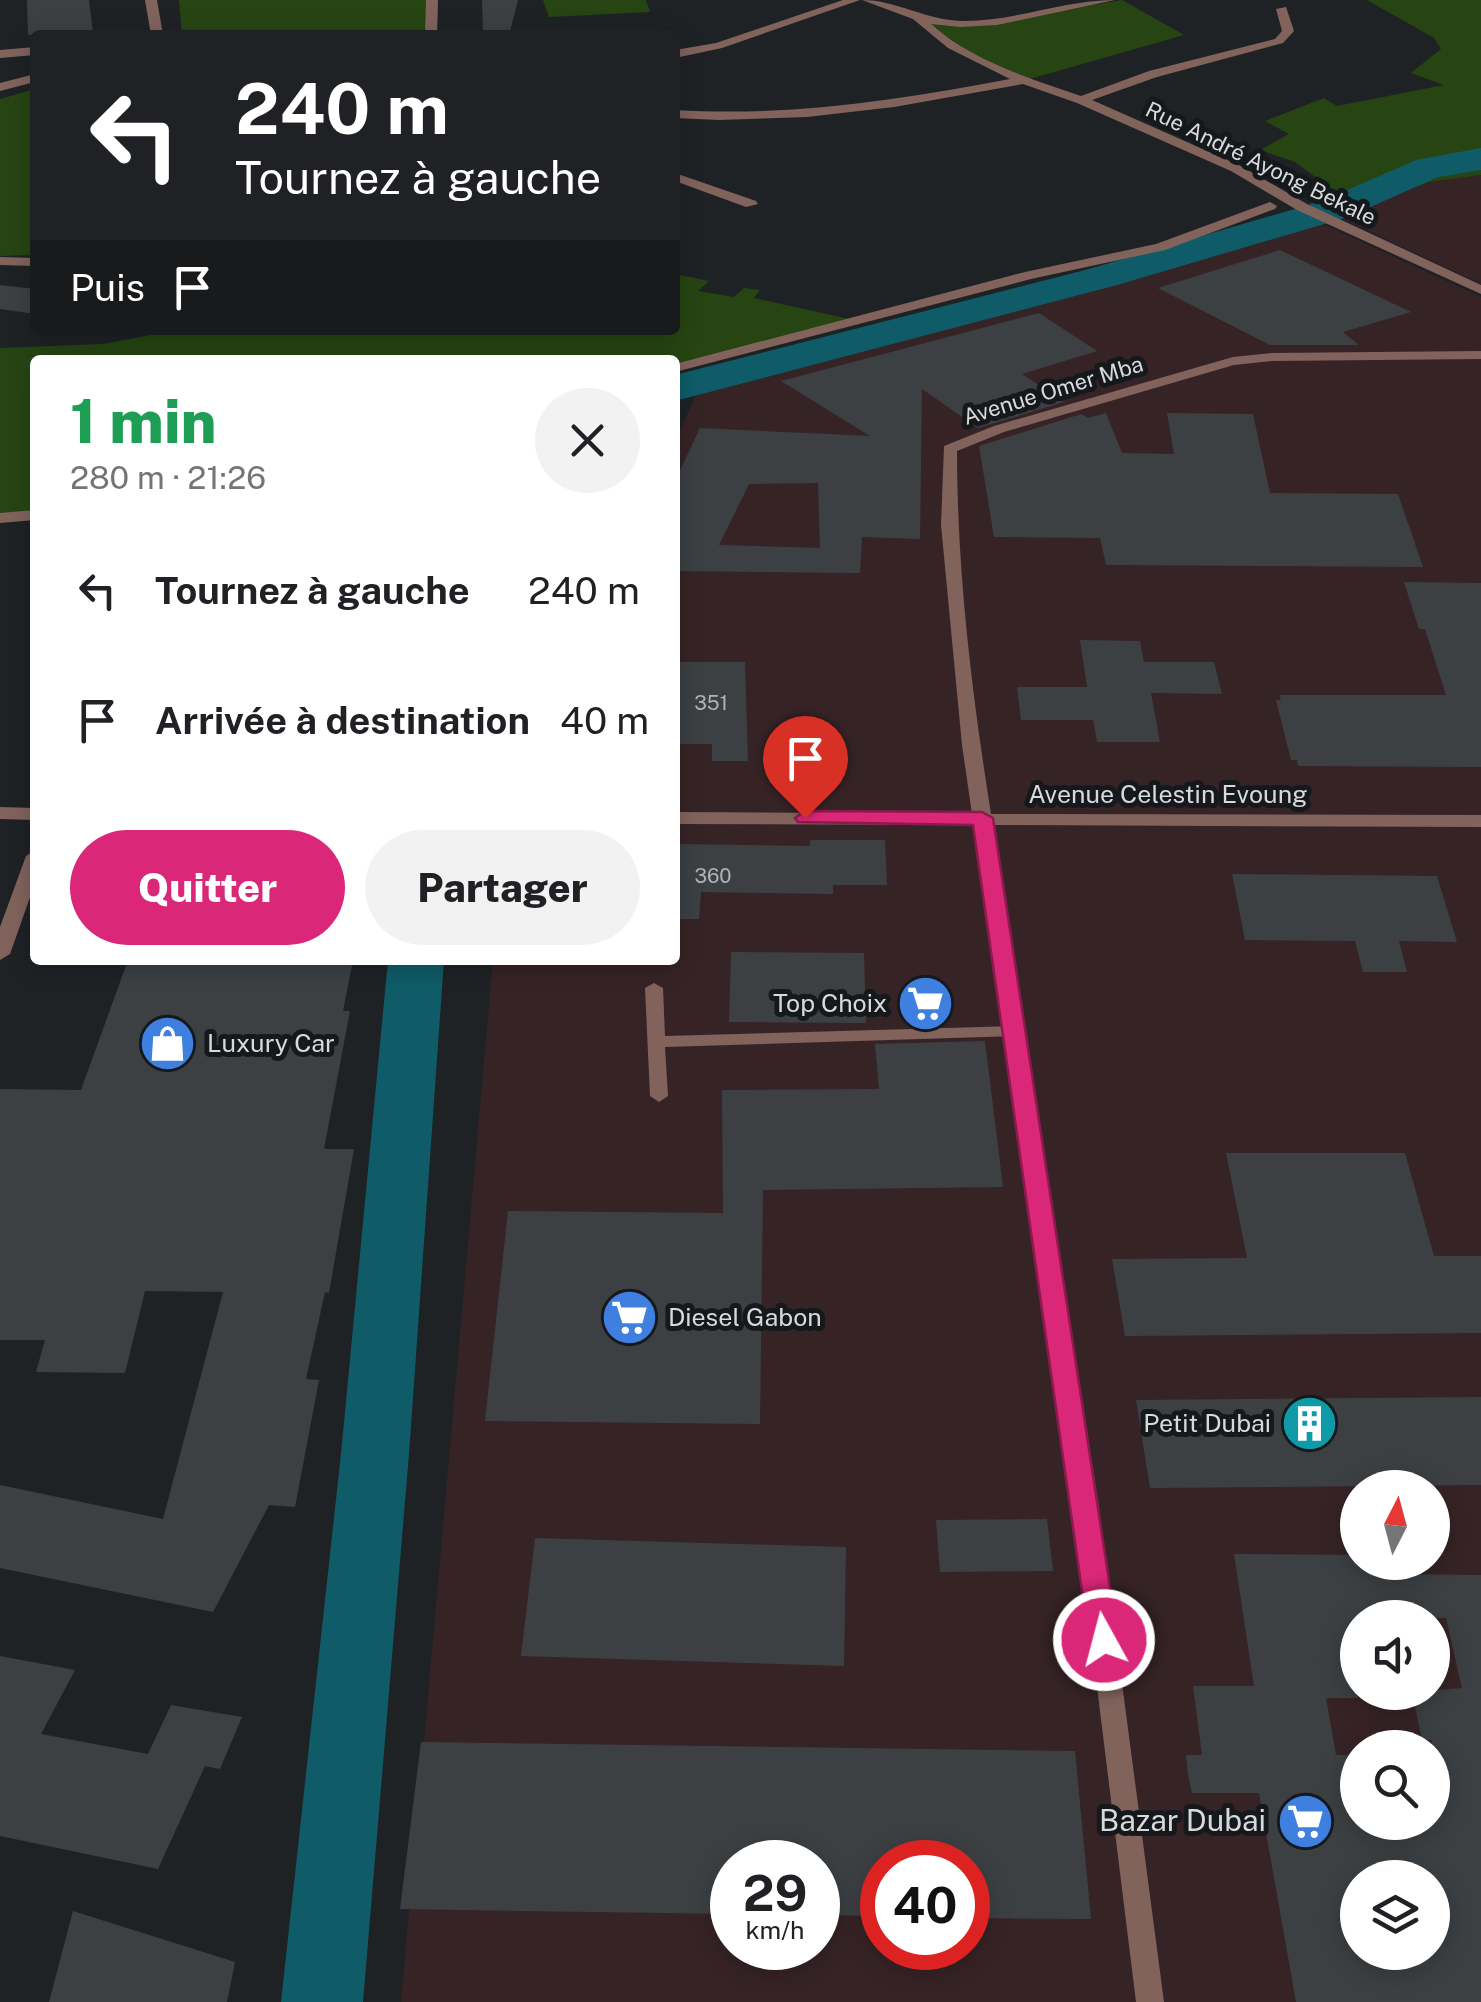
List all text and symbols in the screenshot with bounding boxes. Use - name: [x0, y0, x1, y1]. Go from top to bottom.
- text: 240 m: [235, 67, 449, 150]
- icon: left: [70, 70, 200, 200]
- street label: Rue André Ayong Bekale: [1142, 96, 1380, 230]
- text: Tournez à gauche: [235, 151, 601, 204]
- icon: arrive: [165, 260, 220, 315]
- text: Puis: [70, 265, 145, 310]
- street label: Avenue Omer Mba: [960, 350, 1146, 430]
- text: 1 min: [70, 386, 217, 457]
- button: close: [535, 388, 640, 493]
- text: 280 m · 21:26: [70, 459, 266, 496]
- icon: left: [70, 563, 125, 618]
- text: Tournez à gauche: [155, 568, 470, 613]
- text: 240 m: [528, 568, 640, 613]
- house number: 351: [694, 691, 728, 715]
- icon: arrive: [70, 693, 125, 748]
- text: Arrivée à destination: [155, 698, 530, 743]
- text: 40 m: [560, 698, 649, 743]
- pin: [763, 716, 848, 819]
- icon: arrive: [778, 731, 833, 786]
- street label: Avenue Celestin Evoung: [1028, 779, 1308, 809]
- button: Quitter: [70, 830, 345, 945]
- button: Partager: [365, 830, 640, 945]
- house number: 360: [694, 864, 732, 888]
- supermarket icon: Top Choix: [896, 973, 956, 1033]
- place label: Top Choix: [773, 988, 887, 1018]
- shop icon: Luxury Car: [138, 1013, 198, 1073]
- place label: Luxury Car: [207, 1028, 335, 1058]
- supermarket icon: Diesel Gabon: [599, 1287, 659, 1347]
- place label: Diesel Gabon: [668, 1302, 822, 1332]
- building icon: Petit Dubai: [1280, 1393, 1340, 1453]
- place label: Petit Dubai: [1143, 1408, 1271, 1438]
- north arrow: [1340, 1470, 1450, 1580]
- map controls: [1340, 1470, 1450, 1970]
- position arrow: [1052, 1588, 1156, 1692]
- button: sound: [1340, 1600, 1450, 1710]
- button: search: [1340, 1730, 1450, 1840]
- supermarket icon: Bazar Dubai: [1275, 1791, 1335, 1851]
- place label: Bazar Dubai: [1099, 1802, 1266, 1838]
- speed limit sign: 40: [860, 1840, 990, 1970]
- button: layers: [1340, 1860, 1450, 1970]
- text: 29: [743, 1863, 807, 1922]
- text: km/h: [746, 1915, 804, 1945]

